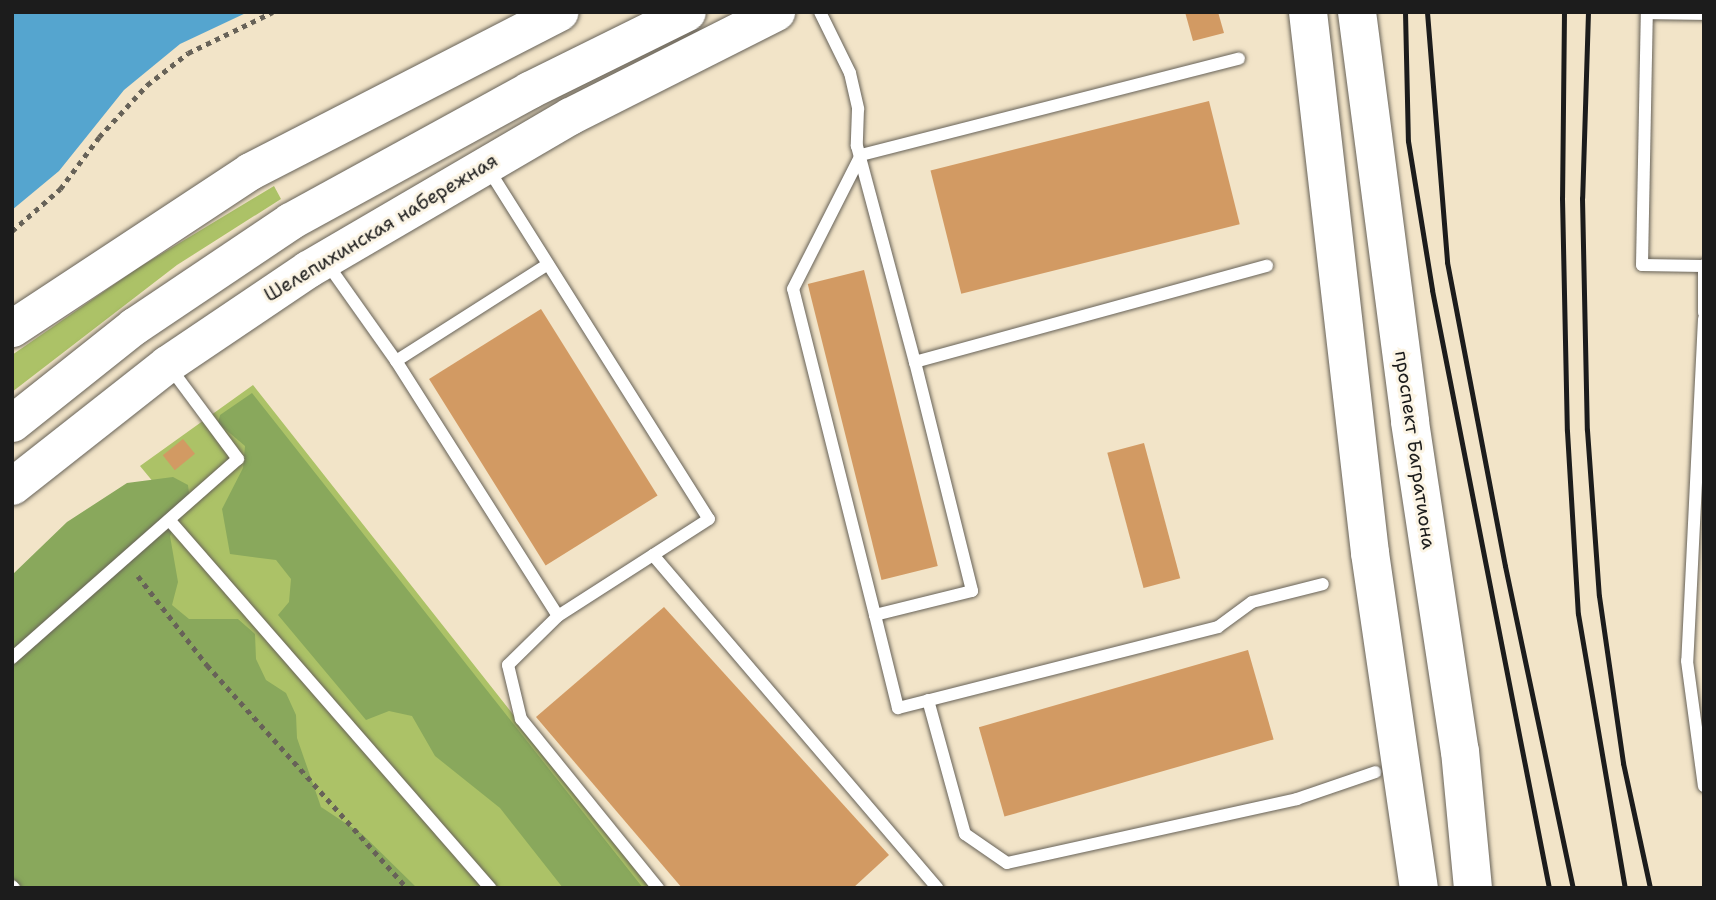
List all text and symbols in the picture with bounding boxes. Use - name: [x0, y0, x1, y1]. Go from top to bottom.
- street label: Шелепихинская набережная: [260, 149, 502, 307]
- street label: проспект Багратиона: [1390, 349, 1440, 551]

